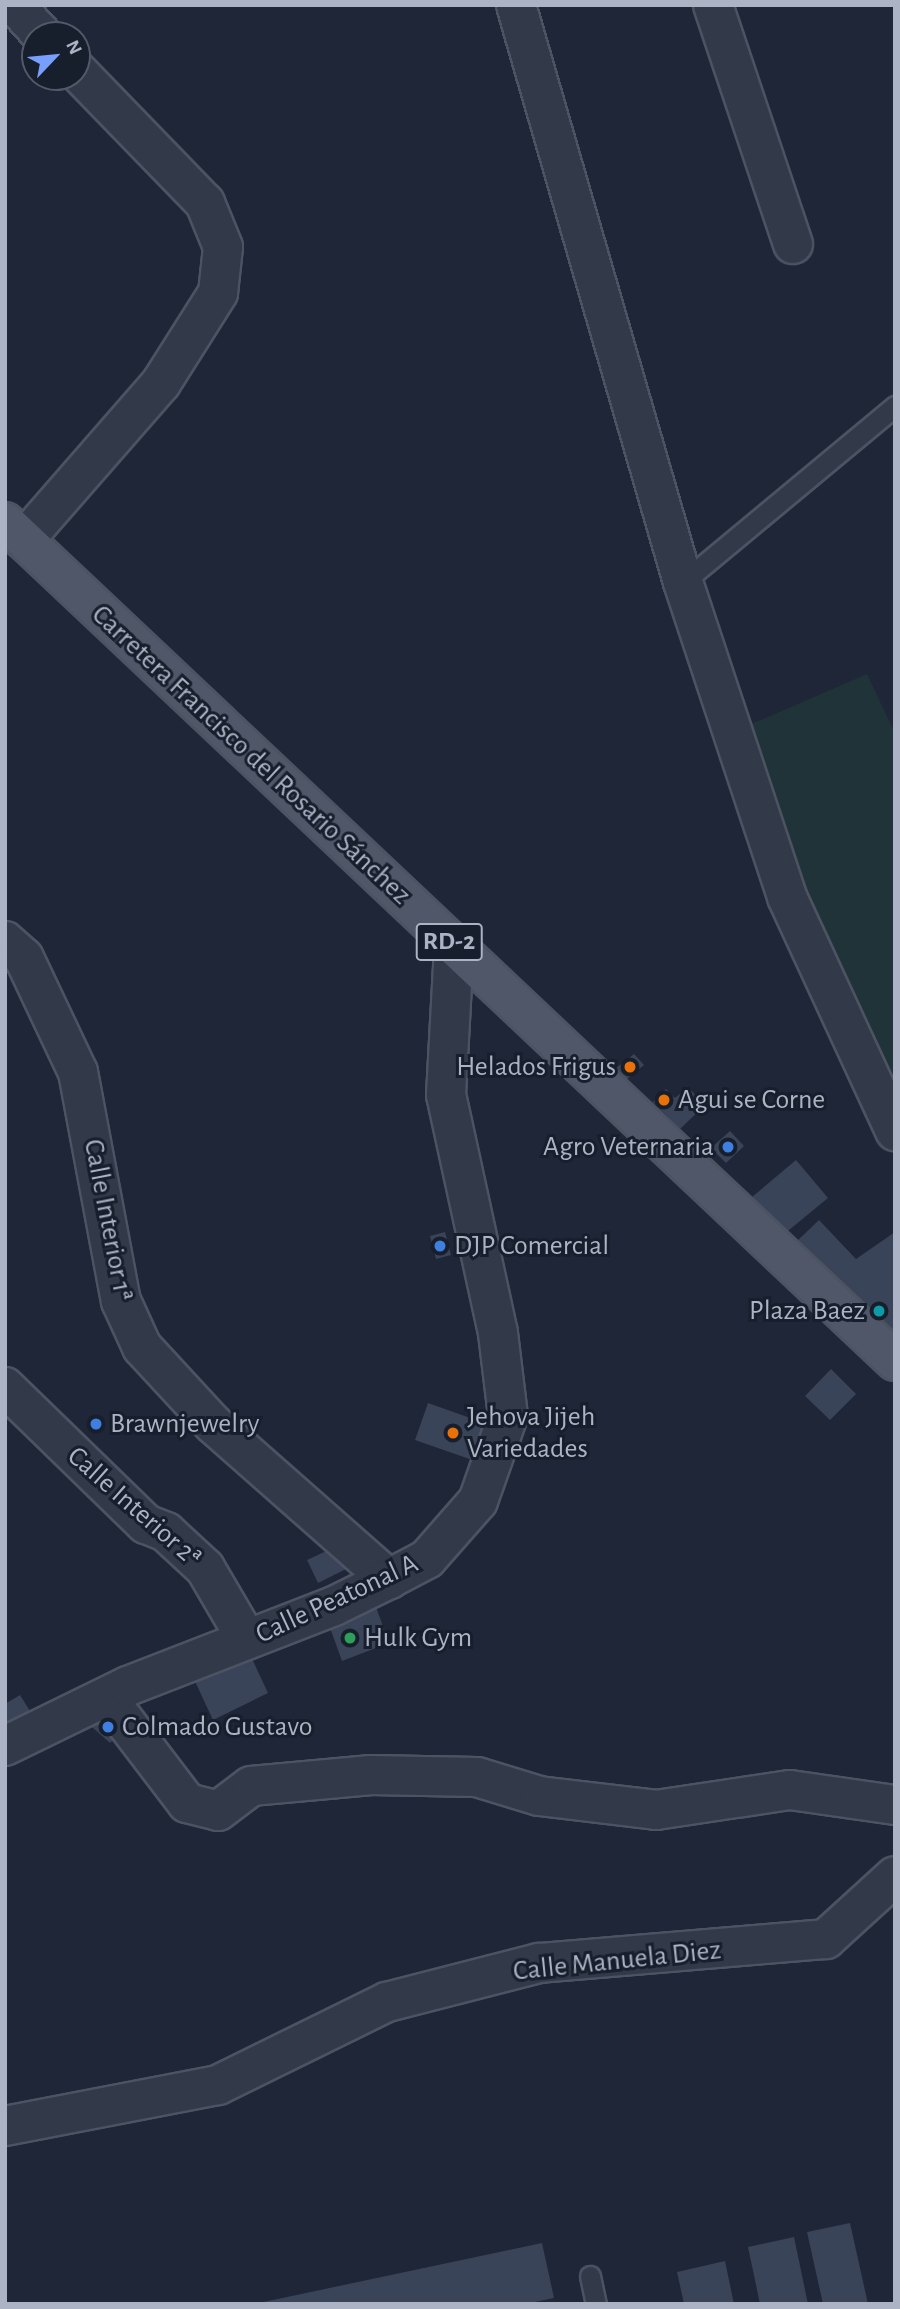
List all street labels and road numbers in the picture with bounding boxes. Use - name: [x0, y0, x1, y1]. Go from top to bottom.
- street label: Carretera Francisco del Rosario Sánchez: [85, 598, 417, 912]
- road number: RD-2: [414, 920, 484, 965]
- street label: Calle Interior 1ª: [76, 1137, 140, 1303]
- street label: Calle Interior 2ª: [60, 1440, 208, 1574]
- street label: Calle Peatonal A: [251, 1547, 423, 1651]
- street label: Calle Manuela Diez: [511, 1933, 723, 1989]

